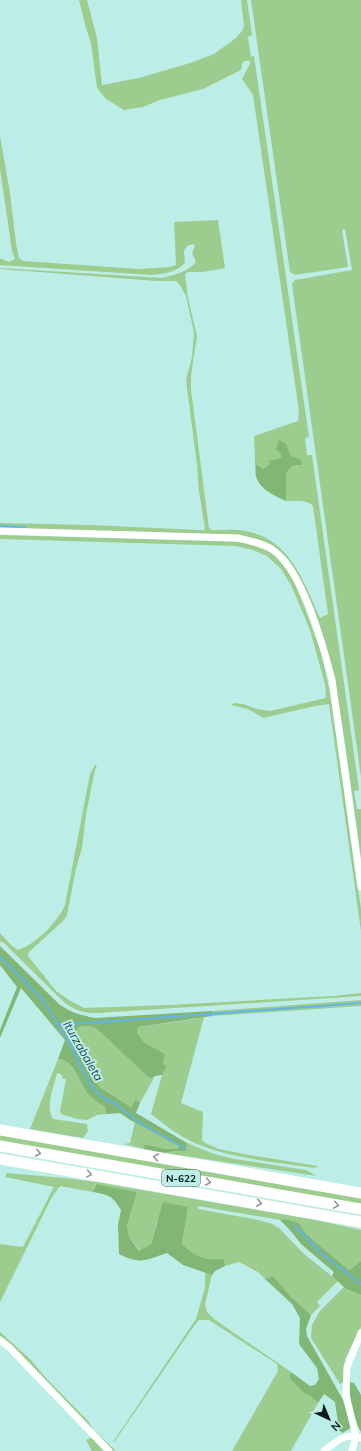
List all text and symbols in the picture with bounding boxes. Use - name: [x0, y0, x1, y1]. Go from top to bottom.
- water label: Iturzabaleta: [60, 1018, 107, 1084]
- one-way arrow: [35, 1148, 42, 1156]
- one-way arrow: [153, 1153, 159, 1162]
- one-way arrow: [86, 1169, 92, 1178]
- road number: N-622: [162, 1170, 200, 1186]
- one-way arrow: [205, 1178, 211, 1186]
- one-way arrow: [256, 1198, 262, 1207]
- one-way arrow: [333, 1200, 339, 1209]
- north arrow: [309, 1399, 349, 1439]
- text: N: [328, 1418, 344, 1434]

